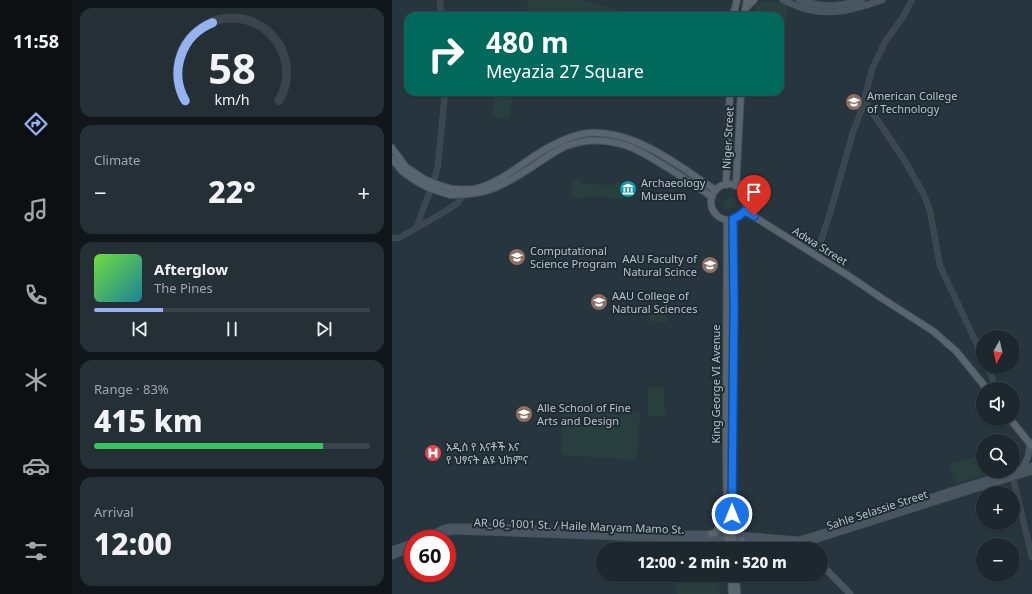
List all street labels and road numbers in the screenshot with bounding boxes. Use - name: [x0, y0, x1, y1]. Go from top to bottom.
- street label: Niger Street: [718, 106, 737, 169]
- street label: Adwa Street: [790, 223, 851, 268]
- street label: King George VI Avenue: [708, 324, 723, 444]
- street label: Sahle Selassie Street: [824, 486, 929, 533]
- street label: AR_06_1001 St. / Haile Maryam Mamo St.: [474, 514, 685, 537]

